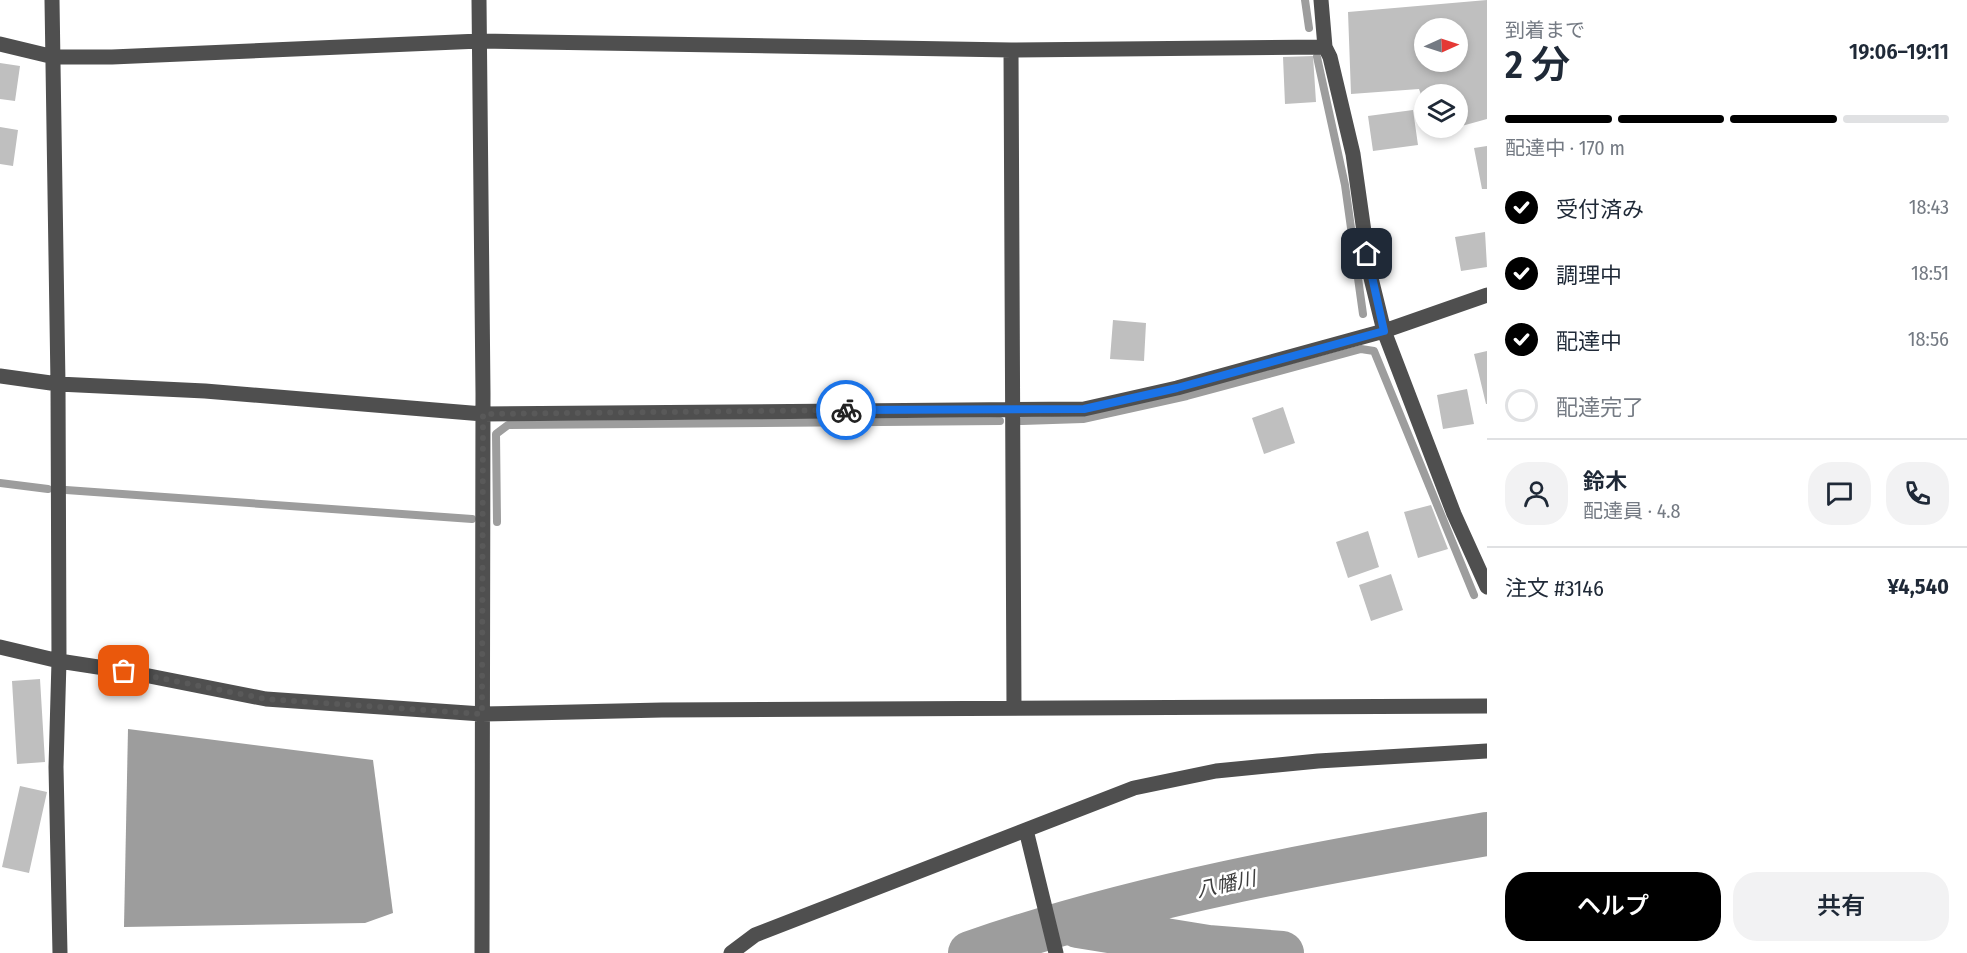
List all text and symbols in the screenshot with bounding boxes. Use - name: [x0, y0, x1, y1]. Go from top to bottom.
- north arrow: [1414, 18, 1468, 72]
- map controls: [1414, 18, 1468, 138]
- text: 到着まで: [1505, 18, 1585, 42]
- text: 19:06–19:11: [1849, 38, 1949, 65]
- text: 2 分: [1505, 42, 1570, 88]
- button: layers: [1414, 84, 1468, 138]
- text: 配達中 · 170 m: [1505, 136, 1625, 160]
- icon: check: [1505, 191, 1538, 224]
- text: 18:43: [1909, 195, 1949, 219]
- text: 受付済み: [1556, 196, 1644, 223]
- pin: [1341, 228, 1392, 279]
- icon: home: [1350, 237, 1383, 270]
- icon: check: [1505, 257, 1538, 290]
- text: 18:51: [1911, 261, 1949, 285]
- text: 調理中: [1556, 262, 1622, 289]
- icon: check: [1505, 323, 1538, 356]
- text: 18:56: [1908, 327, 1949, 351]
- text: 配達中: [1556, 328, 1622, 355]
- courier: [816, 380, 876, 440]
- icon: bike: [830, 394, 863, 427]
- text: 配達完了: [1556, 394, 1644, 421]
- button: person: [1505, 462, 1568, 525]
- button: chat: [1808, 462, 1871, 525]
- button: phone: [1886, 462, 1949, 525]
- text: 鈴木: [1583, 468, 1627, 495]
- text: 配達員 · 4.8: [1583, 499, 1681, 523]
- text: ¥4,540: [1887, 573, 1949, 600]
- text: 注文 #3146: [1505, 575, 1604, 602]
- pin: [98, 645, 149, 696]
- icon: bag: [107, 654, 140, 687]
- water label: 八幡川: [1194, 866, 1260, 902]
- button: ヘルプ: [1505, 872, 1721, 941]
- button: 共有: [1733, 872, 1949, 941]

